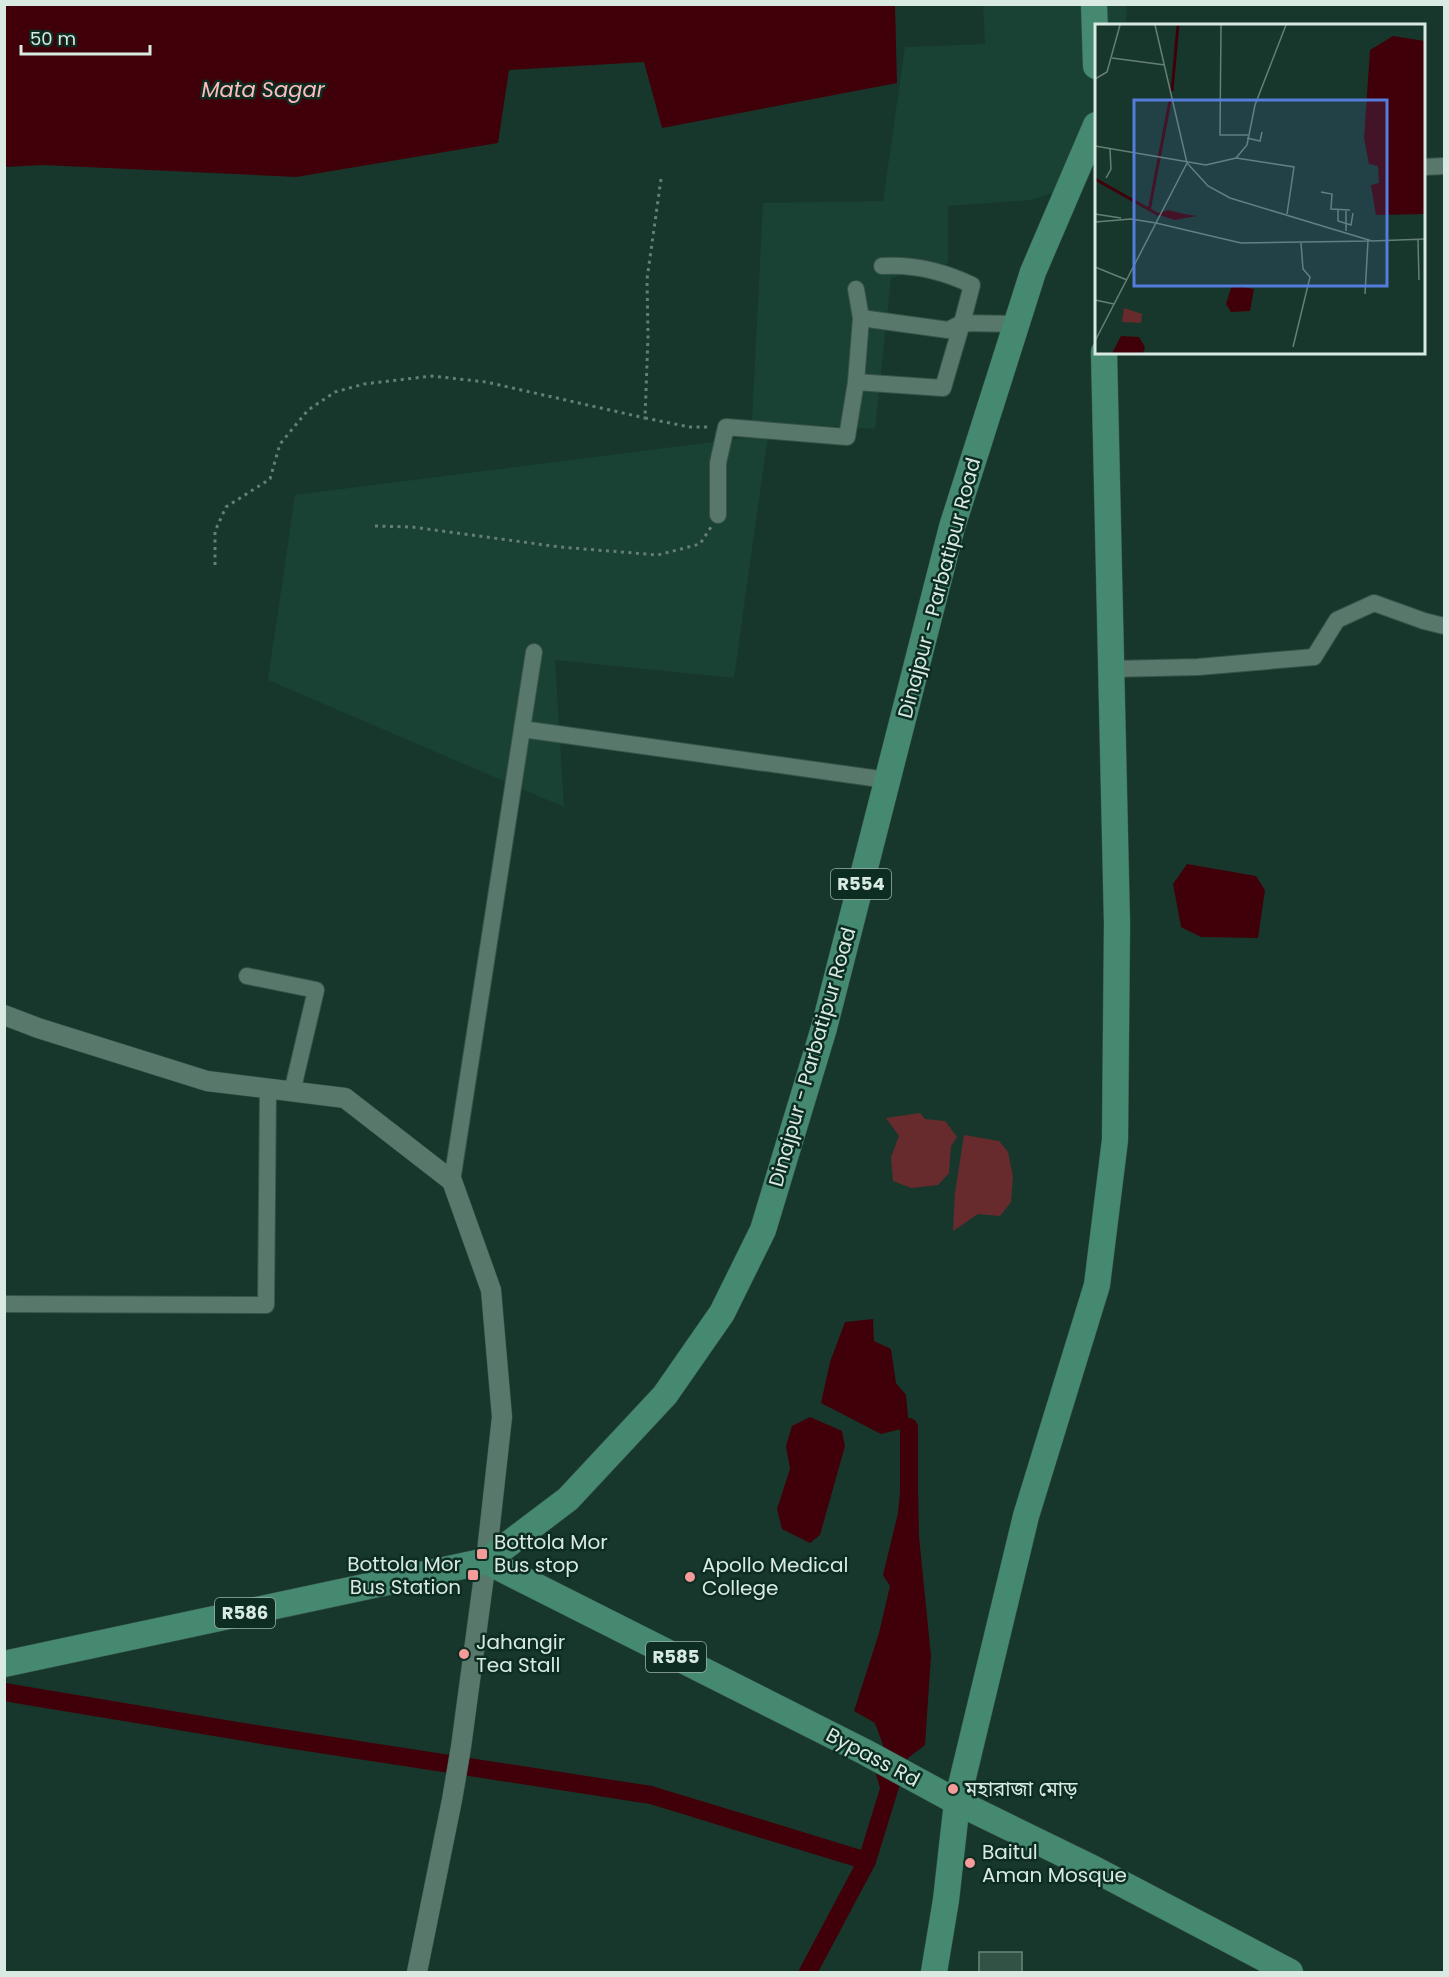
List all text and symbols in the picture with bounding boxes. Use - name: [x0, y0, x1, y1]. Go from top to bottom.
- scale bar: [21, 18, 150, 56]
- inset map: [1095, 24, 1425, 354]
- text: 50 m: [30, 26, 76, 51]
- water label: Mata Sagar: [201, 75, 326, 104]
- street label: Dinajpur - Parbatipur Road: [891, 455, 987, 721]
- road number: R554: [831, 869, 891, 899]
- street label: Dinajpur - Parbatipur Road: [762, 924, 862, 1190]
- place label: Bottola Mor Bus stop: [494, 1528, 608, 1579]
- marker: Bottola Mor Bus stop: [475, 1547, 489, 1561]
- place label: Bottola Mor Bus Station: [347, 1550, 461, 1601]
- place label: Apollo Medical College: [702, 1551, 848, 1602]
- marker: Bottola Mor Bus Station: [466, 1568, 480, 1582]
- marker: Apollo Medical College: [683, 1570, 697, 1584]
- road number: R586: [215, 1598, 275, 1628]
- place label: Jahangir Tea Stall: [476, 1628, 565, 1679]
- road number: R585: [646, 1642, 706, 1672]
- marker: Jahangir Tea Stall: [457, 1647, 471, 1661]
- street label: Bypass Rd: [821, 1721, 925, 1793]
- place label: মহারাজা মোড়: [964, 1775, 1078, 1803]
- marker: মহারাজা মোড়: [946, 1782, 960, 1796]
- place label: Baitul Aman Mosque: [982, 1838, 1127, 1889]
- marker: Baitul Aman Mosque: [963, 1856, 977, 1870]

